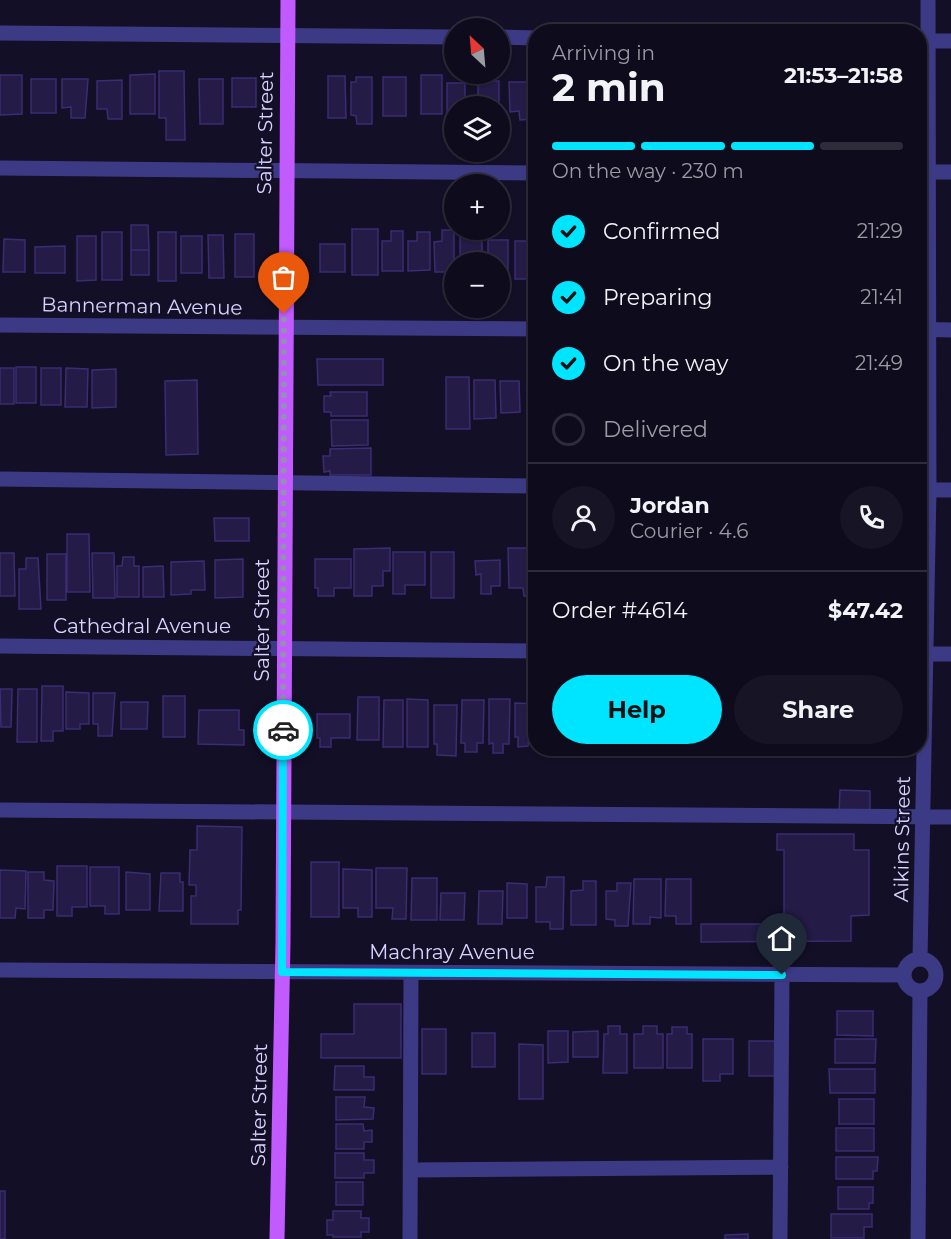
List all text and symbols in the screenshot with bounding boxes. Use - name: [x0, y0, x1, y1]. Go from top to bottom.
- north arrow: [444, 18, 510, 84]
- map controls: [444, 18, 510, 318]
- text: Arriving in: [552, 41, 655, 65]
- text: 21:53–21:58: [784, 62, 903, 89]
- text: 2 min: [552, 63, 666, 111]
- street label: Salter Street: [252, 71, 278, 195]
- button: layers: [444, 96, 510, 162]
- text: On the way · 230 m: [552, 159, 744, 183]
- button: +: [444, 174, 510, 240]
- icon: check: [552, 215, 585, 248]
- text: Confirmed: [603, 218, 720, 245]
- text: 21:29: [857, 219, 903, 243]
- pin: [258, 252, 309, 314]
- button: −: [444, 252, 510, 318]
- icon: bag: [267, 261, 300, 294]
- icon: check: [552, 281, 585, 314]
- text: Preparing: [603, 284, 712, 311]
- text: 21:41: [860, 285, 903, 309]
- street label: Bannerman Avenue: [41, 292, 243, 320]
- icon: check: [552, 347, 585, 380]
- text: On the way: [603, 350, 728, 377]
- text: 21:49: [855, 351, 903, 375]
- text: Delivered: [603, 416, 708, 443]
- button: person: [552, 486, 615, 549]
- button: phone: [840, 486, 903, 549]
- text: Jordan: [630, 492, 710, 519]
- text: Courier · 4.6: [630, 519, 748, 543]
- street label: Salter Street: [250, 559, 274, 681]
- text: Order #4614: [552, 597, 688, 624]
- text: $47.42: [828, 597, 903, 624]
- street label: Cathedral Avenue: [53, 614, 231, 638]
- button: Help: [552, 675, 722, 744]
- button: Share: [734, 675, 903, 744]
- courier: [253, 700, 313, 760]
- icon: car: [267, 714, 300, 747]
- street label: Aikins Street: [889, 776, 915, 902]
- pin: [756, 913, 807, 975]
- icon: home: [765, 922, 798, 955]
- street label: Machray Avenue: [369, 940, 535, 964]
- street label: Salter Street: [246, 1043, 272, 1167]

